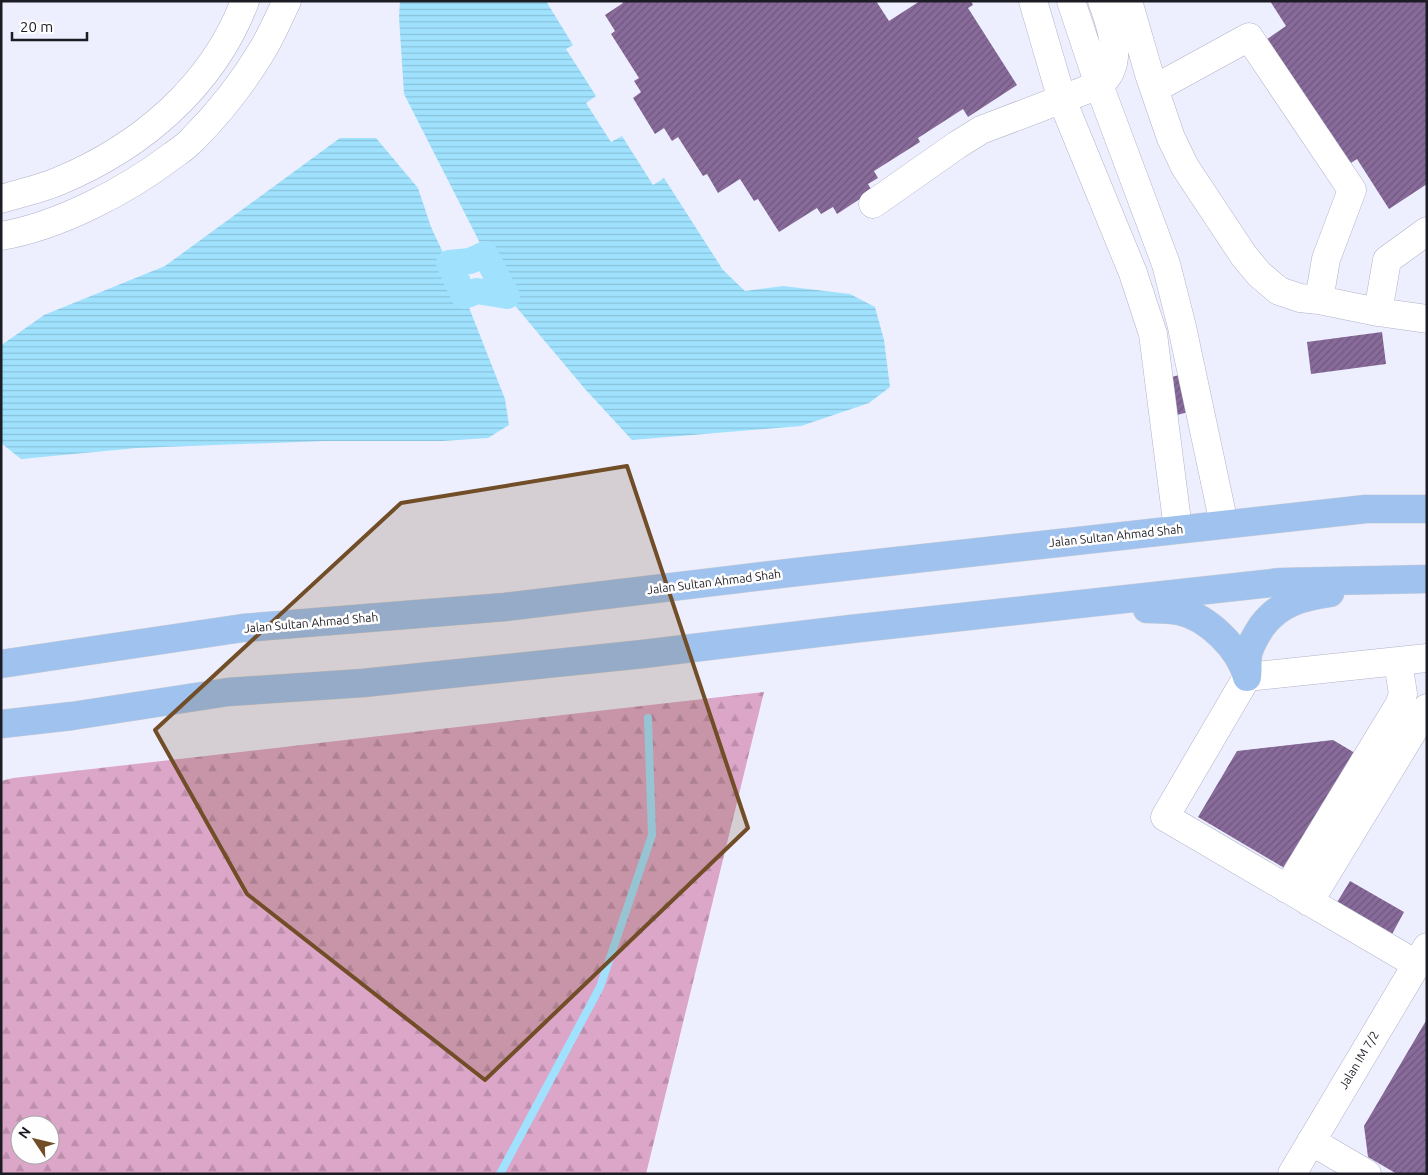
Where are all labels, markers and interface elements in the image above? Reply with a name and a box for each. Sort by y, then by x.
scale bar [12,10,88,42]
text: 20 m [20,18,53,35]
street label: Jalan Sultan Ahmad Shah [1048,522,1184,549]
street label: Jalan Sultan Ahmad Shah [646,567,782,596]
street label: Jalan Sultan Ahmad Shah [243,610,379,635]
street label: Jalan IM 7/2 [1336,1028,1381,1091]
north arrow [10,1115,60,1165]
text: N [15,1124,34,1141]

